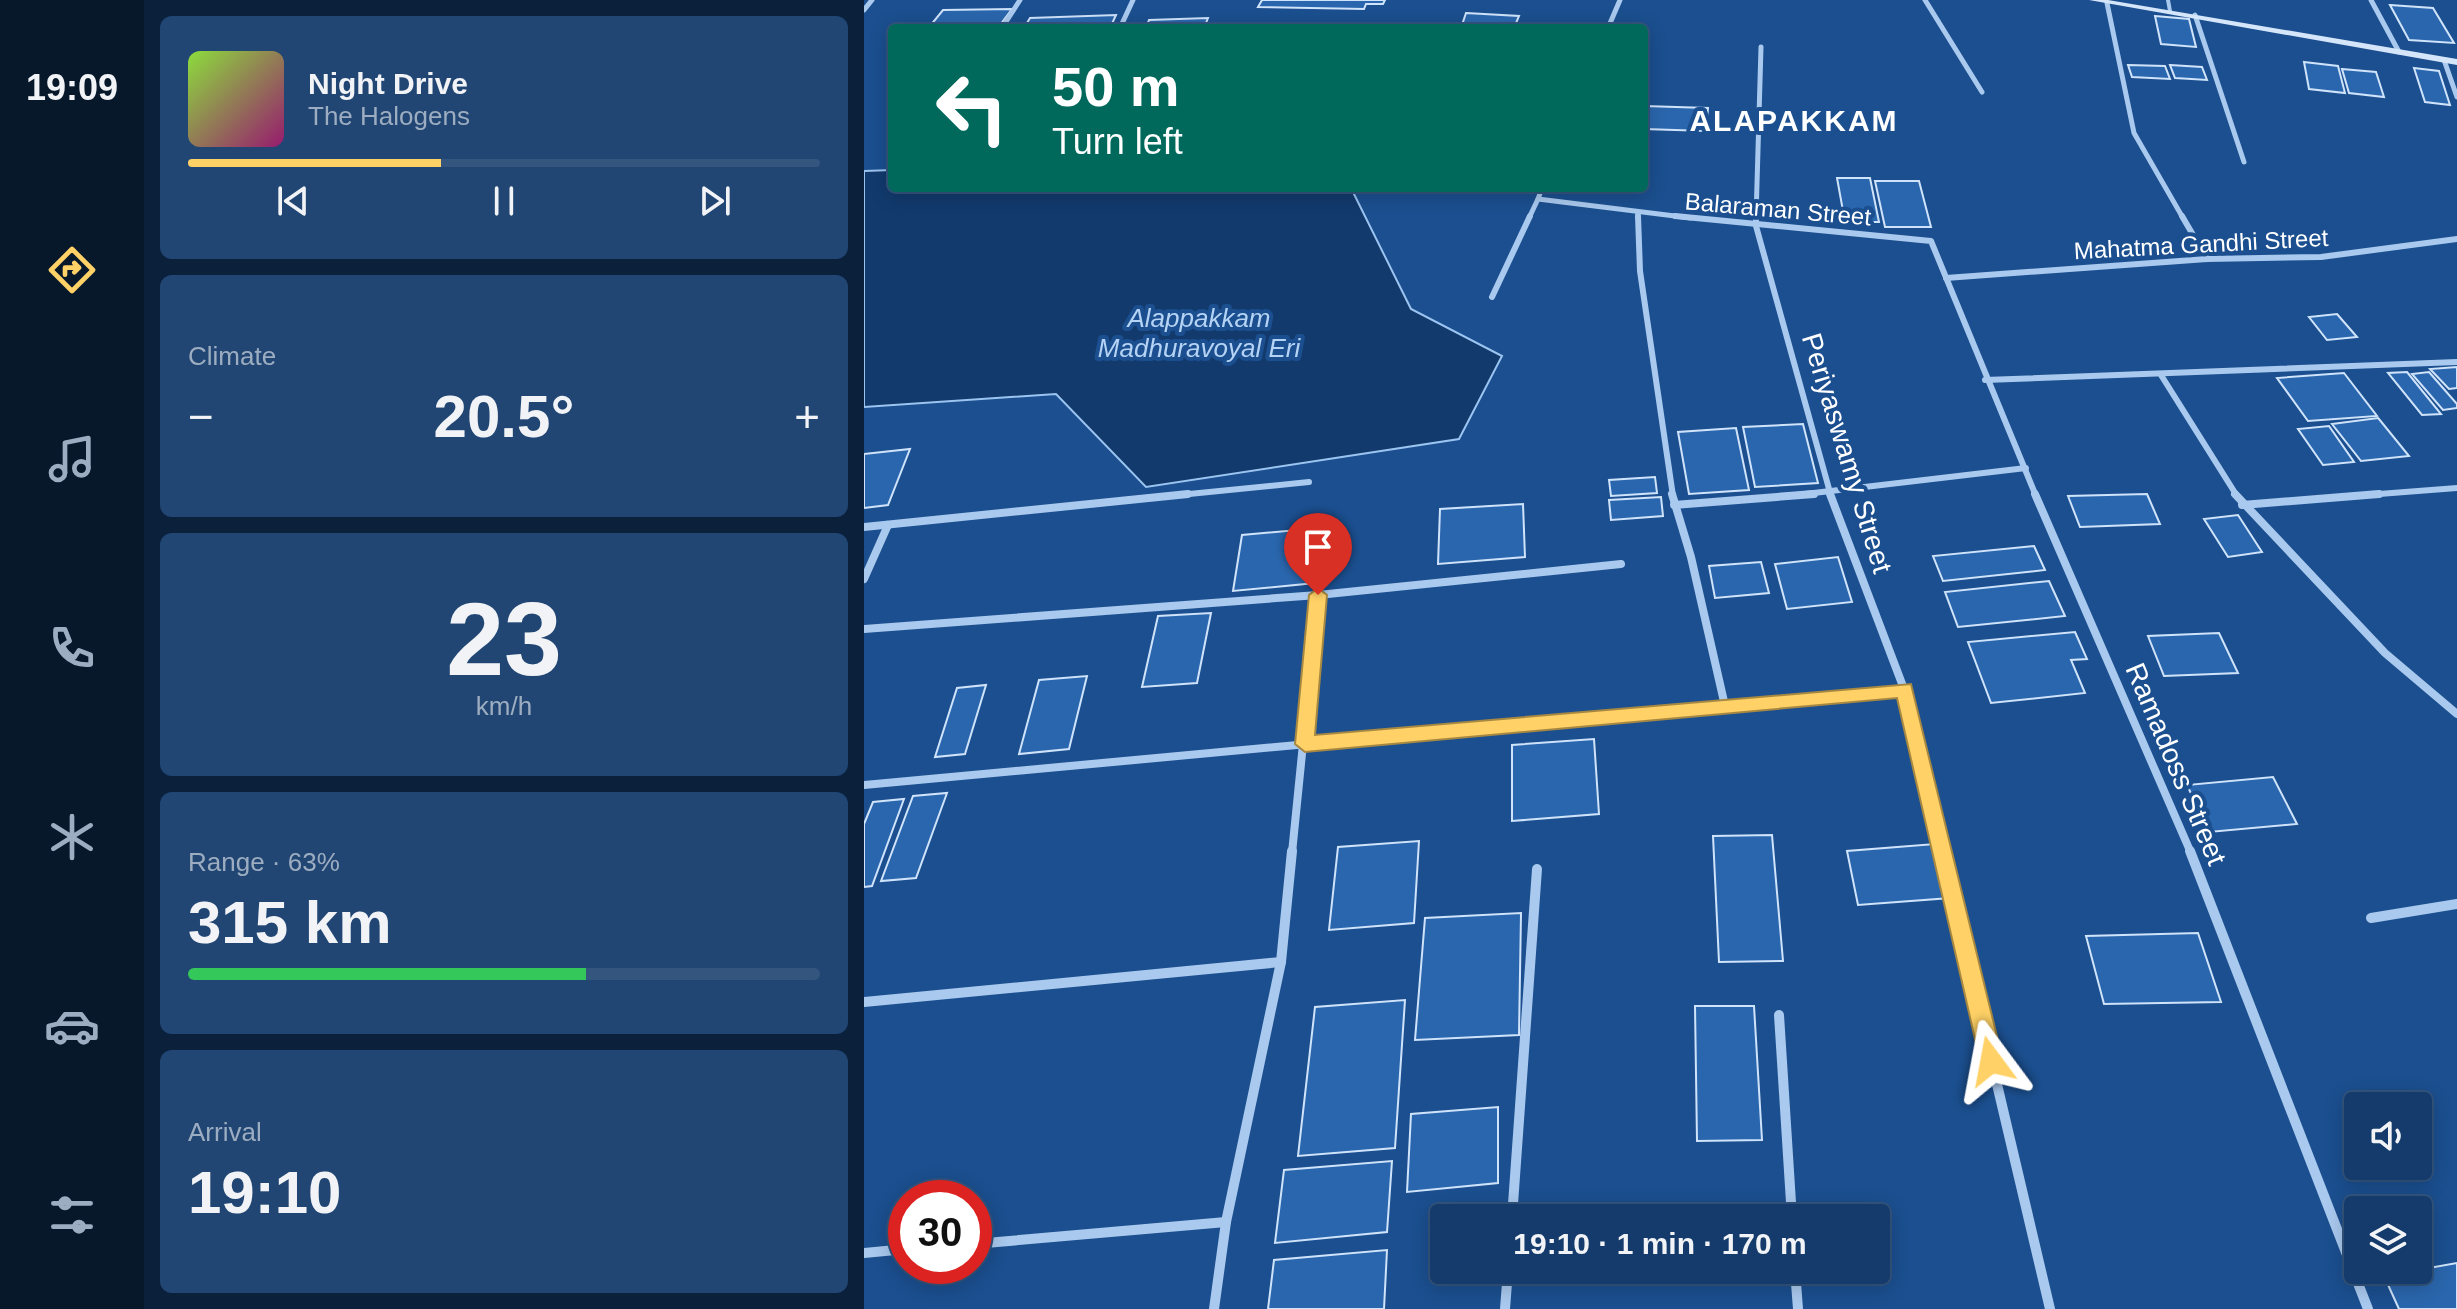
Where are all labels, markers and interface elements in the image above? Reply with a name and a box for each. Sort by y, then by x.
text: 50 m [1052,55,1180,118]
icon: left [920,56,1024,160]
text: 19:09 [26,67,118,108]
text: Night Drive [308,67,468,100]
text: The Halogens [308,101,470,131]
district label: ALAPAKKAM [1689,104,1899,137]
text: Turn left [1052,121,1183,162]
icon: previous [271,179,315,223]
icon: pause [482,179,526,223]
icon: next [693,179,737,223]
street label: Balaraman Street [1684,187,1873,231]
street label: Mahatma Gandhi Street [2073,224,2329,264]
icon: directions [44,242,100,298]
water label: Alappakkam Madhuravoyal Eri [1098,303,1301,363]
street label: Periyaswamy Street [1796,329,1898,577]
text: Climate [188,341,276,371]
text: 20.5° [434,383,574,450]
text: − [188,392,214,441]
text: + [794,392,820,441]
icon: music [44,431,100,487]
pin [1284,513,1352,595]
icon: arrive [1296,525,1340,569]
text: 23 [446,581,562,697]
icon: phone [44,620,100,676]
street label: Ramadoss Street [2119,658,2233,870]
text: km/h [476,691,532,721]
icon: climate [44,809,100,865]
text: Range · 63% [188,847,340,877]
text: 315 km [188,889,392,956]
icon: car [44,998,100,1054]
position arrow [1949,1019,2033,1103]
map controls [2344,1092,2432,1284]
button: sound [2344,1092,2432,1180]
text: Arrival [188,1117,262,1147]
text: 19:10 [188,1159,341,1226]
speed limit sign: 30 [888,1180,992,1284]
icon: filters [44,1187,100,1243]
button: layers [2344,1196,2432,1284]
text: 19:10 · 1 min · 170 m [1513,1227,1807,1260]

